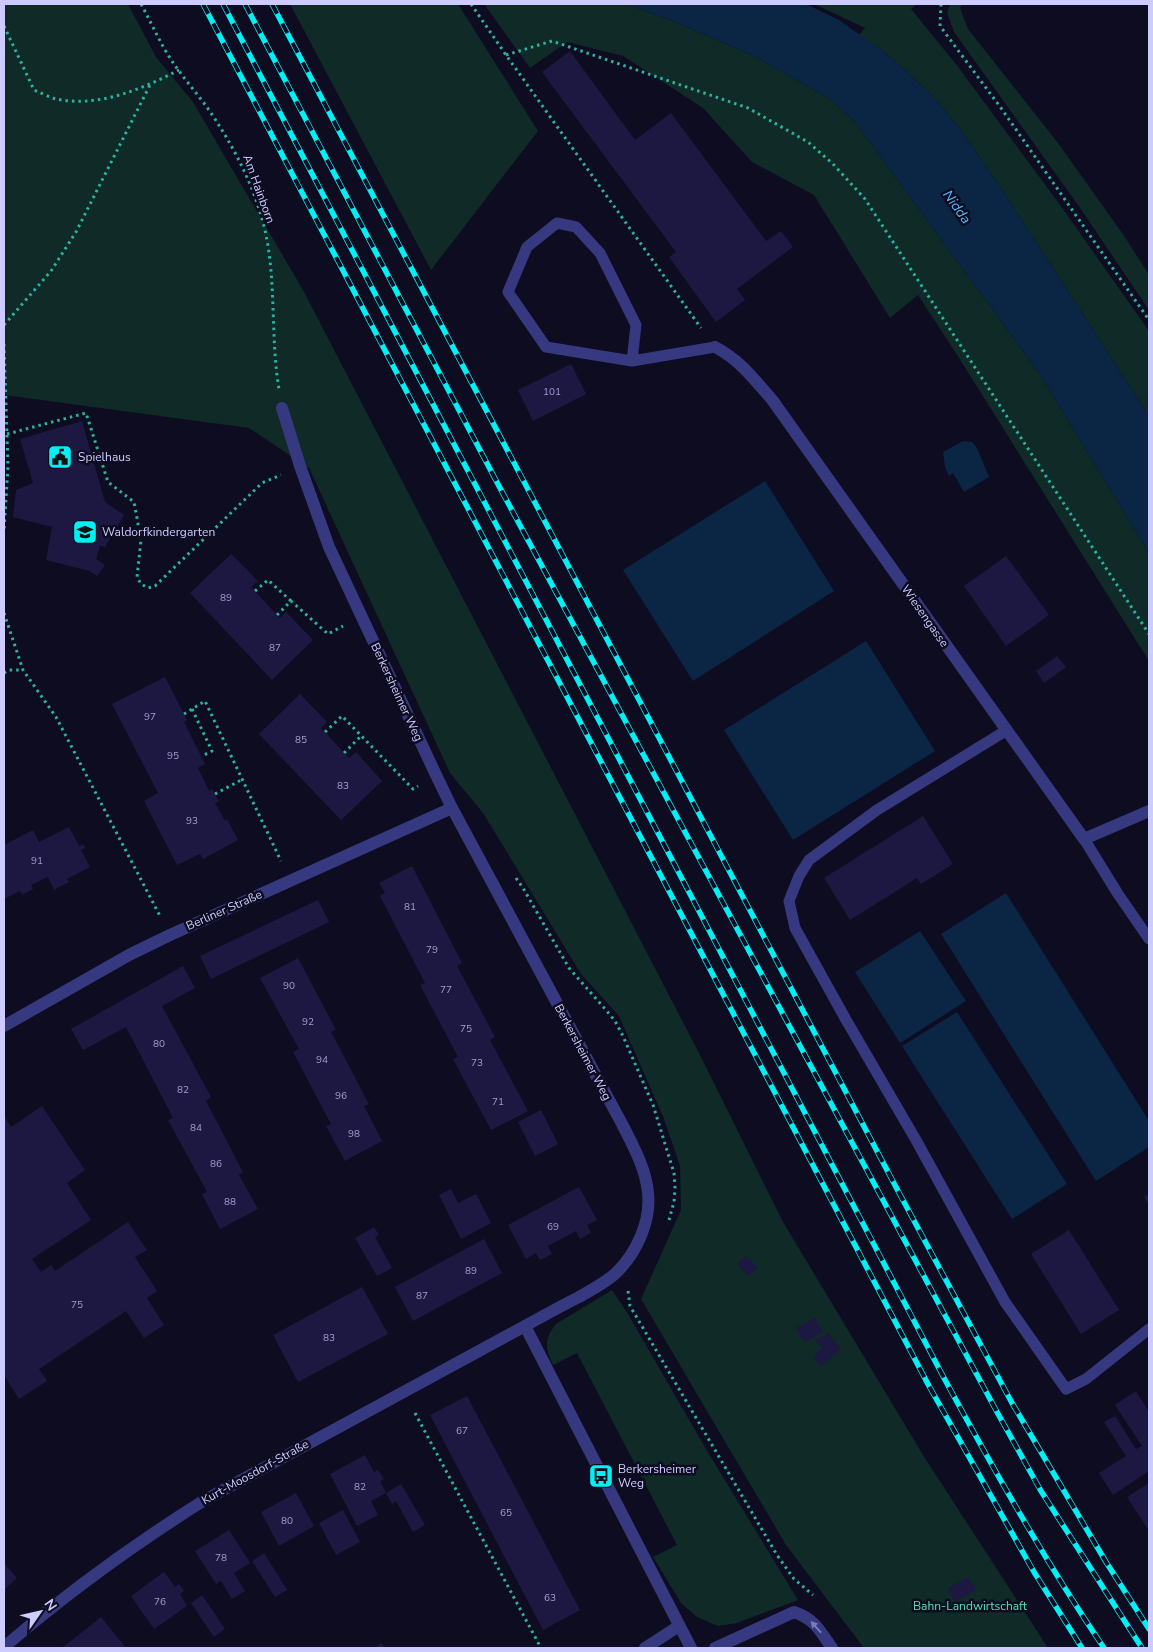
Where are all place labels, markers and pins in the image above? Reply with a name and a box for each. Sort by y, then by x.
public building icon: Spielhaus [47,444,73,470]
place label: Spielhaus [78,449,131,465]
school or university icon: Waldorfkindergarten [72,519,98,545]
place label: Waldorfkindergarten [102,524,215,540]
place label: Berkersheimer Weg [618,1461,697,1491]
bus stop icon: Berkersheimer Weg [588,1463,614,1489]

